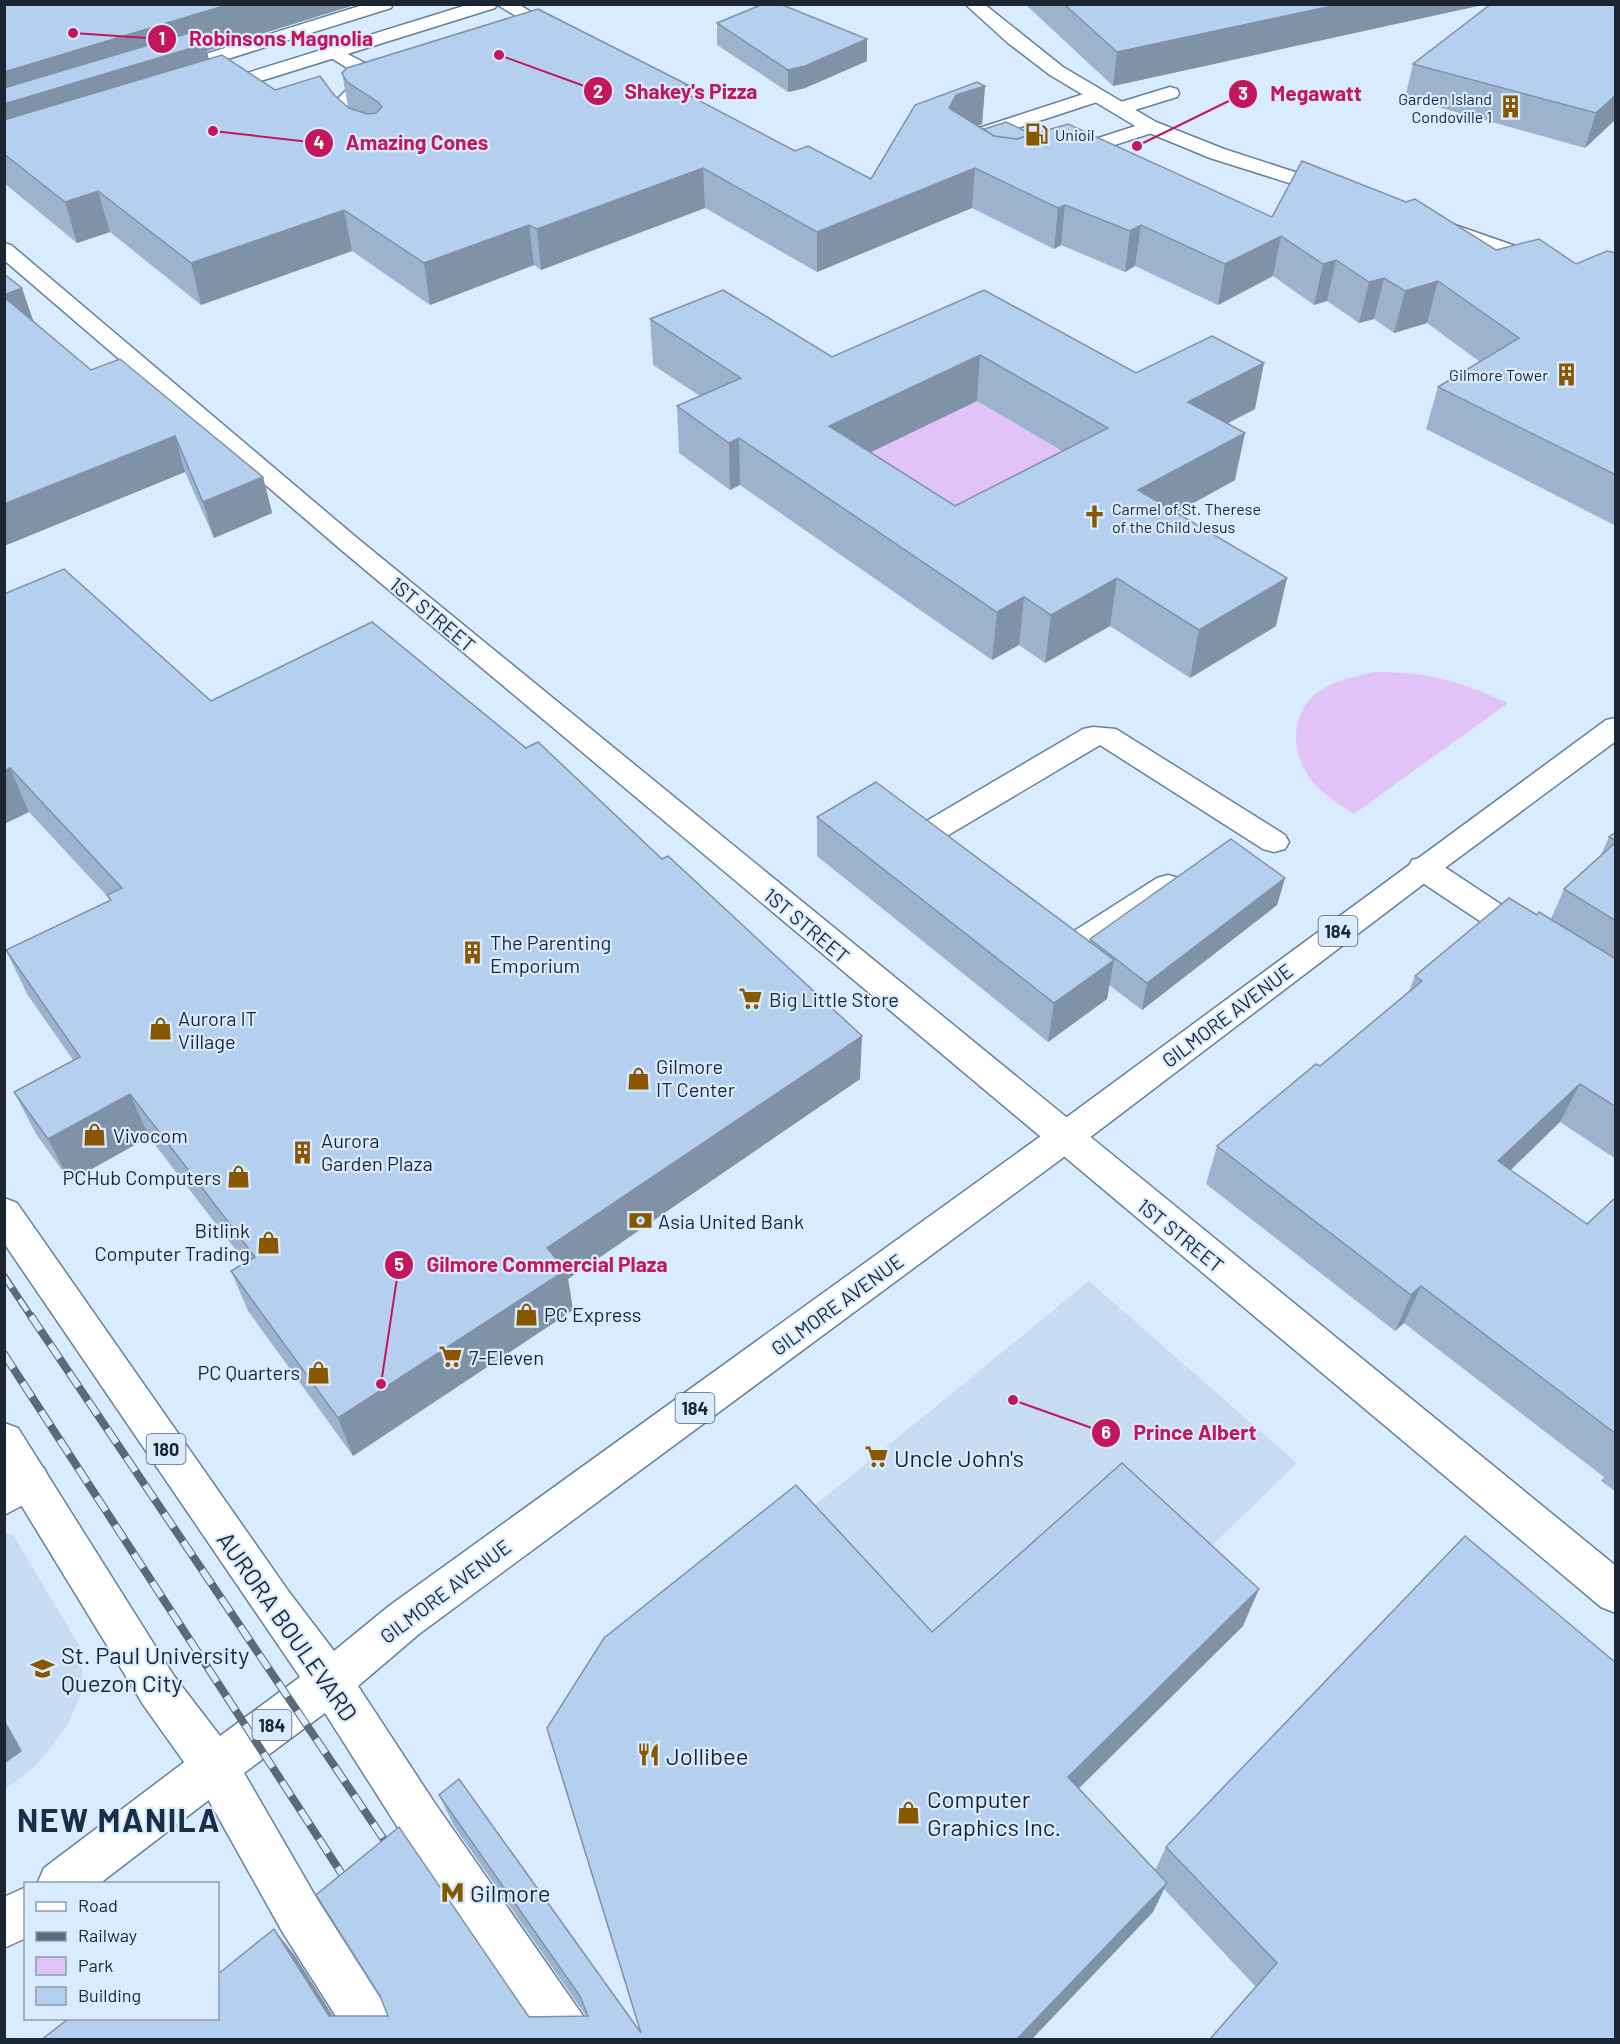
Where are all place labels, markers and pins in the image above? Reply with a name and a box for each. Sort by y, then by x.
callout: Robinsons Magnolia [147,20,385,59]
callout: Shakey's Pizza [583,72,770,111]
callout: Megawatt [1228,75,1374,114]
place label: Garden Island Condoville 1 [1398,89,1492,126]
building icon: Garden Island Condoville 1 [1497,94,1523,120]
fuel station icon: Unioil [1024,121,1050,147]
callout: Amazing Cones [304,123,501,162]
place label: Unioil [1055,125,1095,144]
building icon: Gilmore Tower [1553,361,1579,387]
place label: Gilmore Tower [1449,365,1548,384]
place label: Carmel of St. Therese of the Child Jesus [1112,499,1261,536]
church icon: Carmel of St. Therese of the Child Jesus [1081,504,1107,530]
place label: The Parenting Emporium [490,930,611,977]
building icon: The Parenting Emporium [459,940,485,966]
supermarket icon: Big Little Store [738,986,764,1012]
place label: Big Little Store [769,987,899,1011]
place label: Aurora IT Village [178,1006,257,1053]
shop icon: Aurora IT Village [147,1016,173,1042]
place label: Gilmore IT Center [656,1054,735,1101]
shop icon: Gilmore IT Center [625,1065,651,1091]
shop icon: Vivocom [82,1122,108,1148]
place label: Vivocom [113,1123,188,1147]
place label: Aurora Garden Plaza [321,1128,433,1175]
building icon: Aurora Garden Plaza [290,1139,316,1165]
shop icon: PCHub Computers [226,1164,252,1190]
place label: PCHub Computers [63,1165,221,1189]
bank icon: Asia United Bank [627,1208,653,1234]
place label: Asia United Bank [658,1209,804,1233]
place label: Bitlink Computer Trading [94,1218,250,1265]
shop icon: Bitlink Computer Trading [255,1229,281,1255]
callout: Gilmore Commercial Plaza [384,1246,679,1285]
shop icon: PC Express [513,1301,539,1327]
place label: PC Express [544,1302,641,1326]
supermarket icon: 7-Eleven [438,1344,464,1370]
place label: 7-Eleven [469,1345,544,1369]
shop icon: PC Quarters [305,1359,331,1385]
place label: PC Quarters [198,1360,300,1384]
callout: Prince Albert [1091,1413,1268,1452]
place label: Uncle John's [894,1443,1024,1472]
supermarket icon: Uncle John's [863,1444,889,1470]
place label: St. Paul University Quezon City [61,1640,249,1697]
school or university icon: St. Paul University Quezon City [30,1655,56,1681]
place label: Jollibee [666,1741,749,1770]
restaurant icon: Jollibee [635,1742,661,1768]
place label: Computer Graphics Inc. [927,1784,1061,1841]
shop icon: Computer Graphics Inc. [896,1799,922,1825]
place label: Gilmore [470,1878,551,1907]
metro station icon: Gilmore [439,1879,465,1905]

